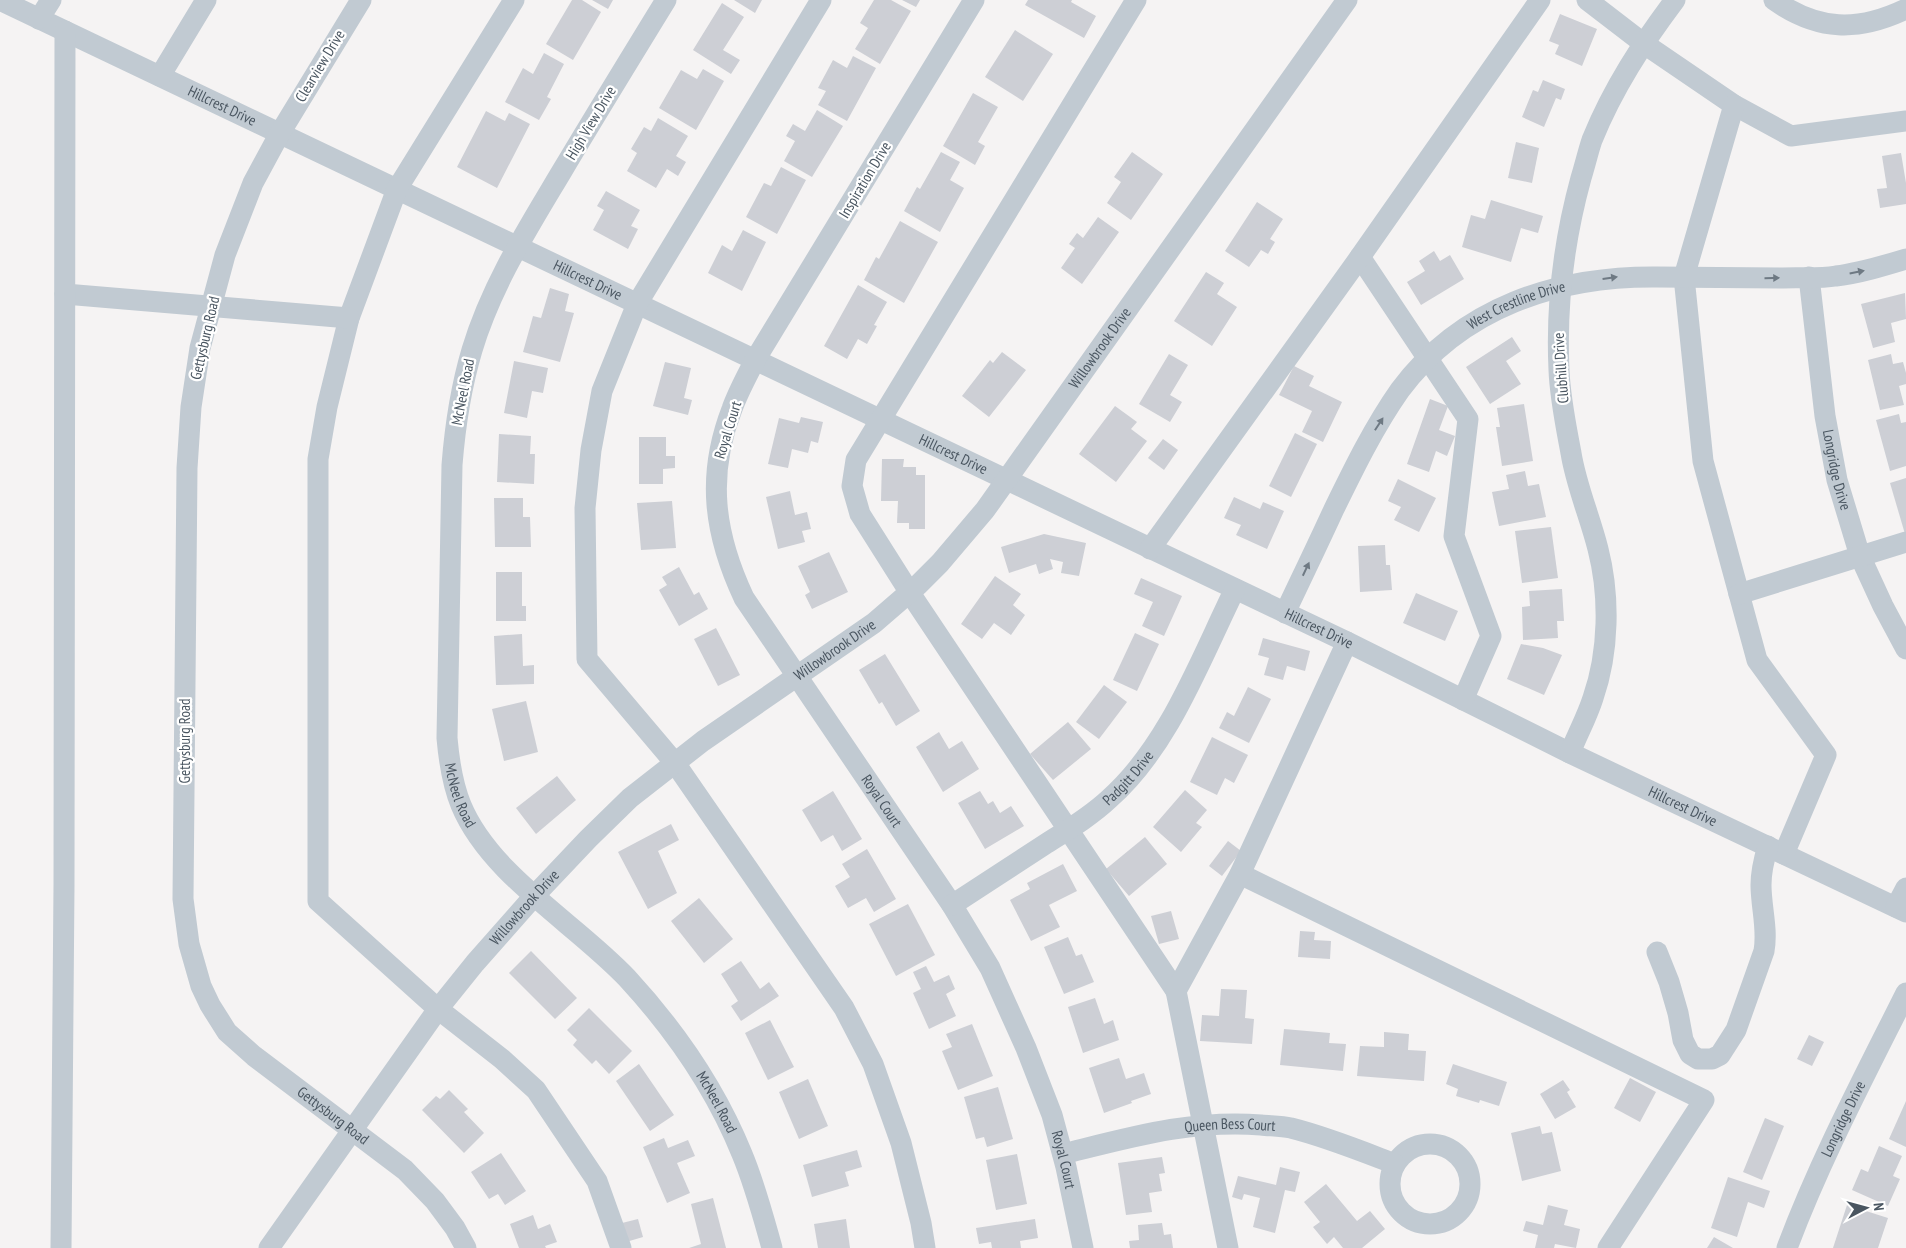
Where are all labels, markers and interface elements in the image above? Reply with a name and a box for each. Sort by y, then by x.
street label: Clearview Drive [291,26,349,105]
street label: Hillcrest Drive [185,81,260,130]
street label: High View Drive [561,82,620,163]
street label: Inspiration Drive [834,138,895,221]
street label: Hillcrest Drive [551,255,625,304]
one-way arrow [1850,268,1865,276]
one-way arrow [1602,274,1618,282]
one-way arrow [1764,274,1780,282]
street label: West Crestline Drive [1463,276,1567,333]
street label: Gettysburg Road [186,294,223,381]
street label: Willowbrook Drive [1064,303,1135,392]
street label: Clubhill Drive [1549,332,1572,404]
street label: McNeel Road [447,357,478,427]
street label: Royal Court [710,399,745,461]
one-way arrow [1374,418,1383,431]
street label: Longridge Drive [1819,428,1856,512]
street label: Hillcrest Drive [916,429,991,478]
one-way arrow [1301,562,1310,577]
street label: Hillcrest Drive [1282,604,1357,653]
street label: Willowbrook Drive [790,615,879,684]
street label: Gettysburg Road [175,699,194,783]
street label: Padgitt Drive [1098,747,1157,809]
street label: McNeel Road [441,761,481,831]
street label: Royal Court [857,771,906,831]
street label: Hillcrest Drive [1646,782,1720,830]
street label: Willowbrook Drive [485,866,563,949]
street label: McNeel Road [692,1068,741,1136]
street label: Longridge Drive [1817,1077,1869,1160]
street label: Gettysburg Road [294,1082,373,1148]
street label: Queen Bess Court [1183,1114,1276,1136]
street label: Royal Court [1048,1128,1080,1190]
north arrow [1841,1183,1891,1233]
text: N [1870,1202,1888,1211]

